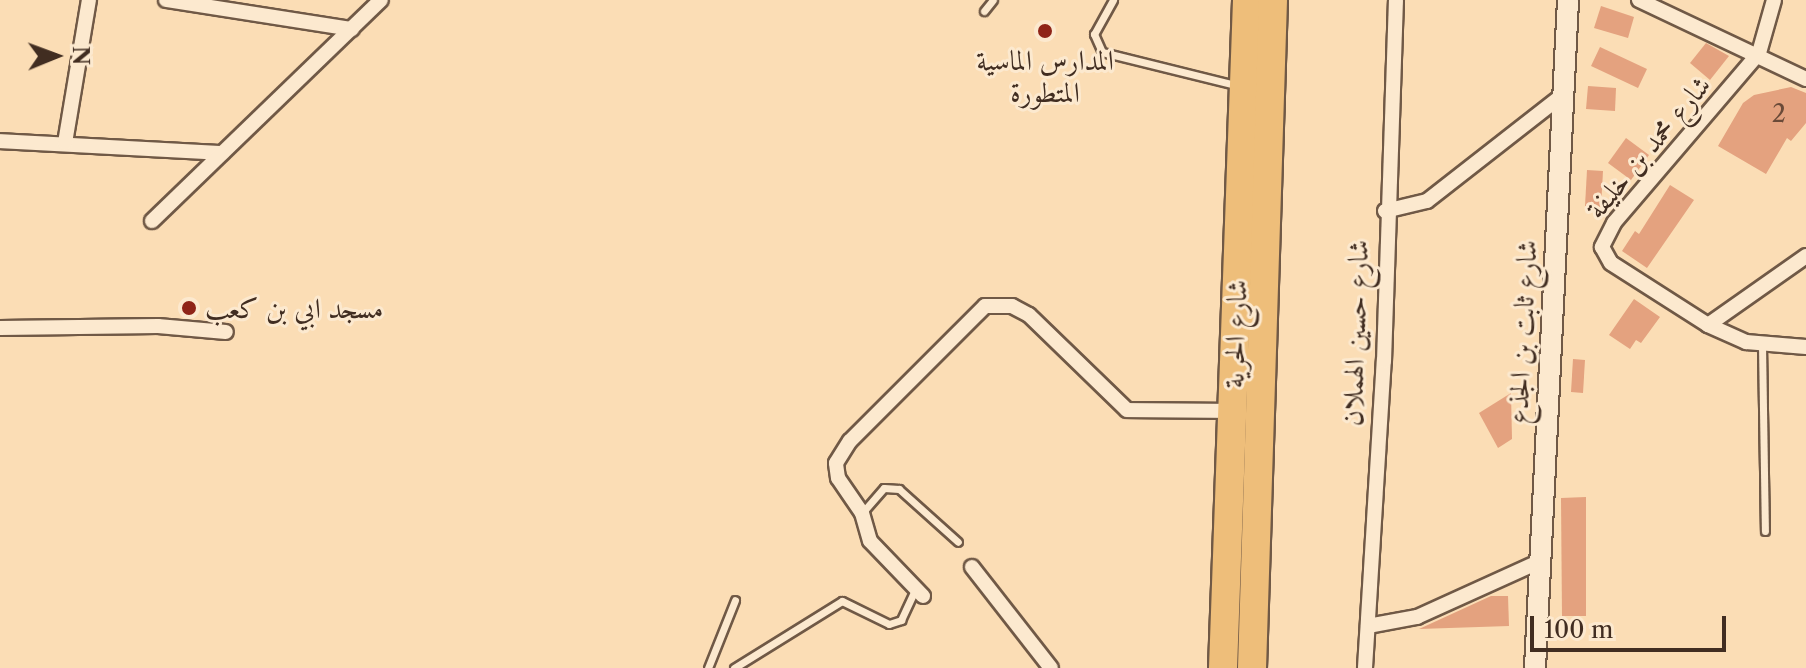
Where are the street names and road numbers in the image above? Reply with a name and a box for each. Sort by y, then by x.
street label: شارع محمد بن خليفة [1579,69,1717,225]
street label: شارع حسين الهملان [1335,239,1375,427]
street label: شارع ثابت بن الجذع [1500,239,1544,425]
street label: شارع الحرية [1216,279,1254,389]

